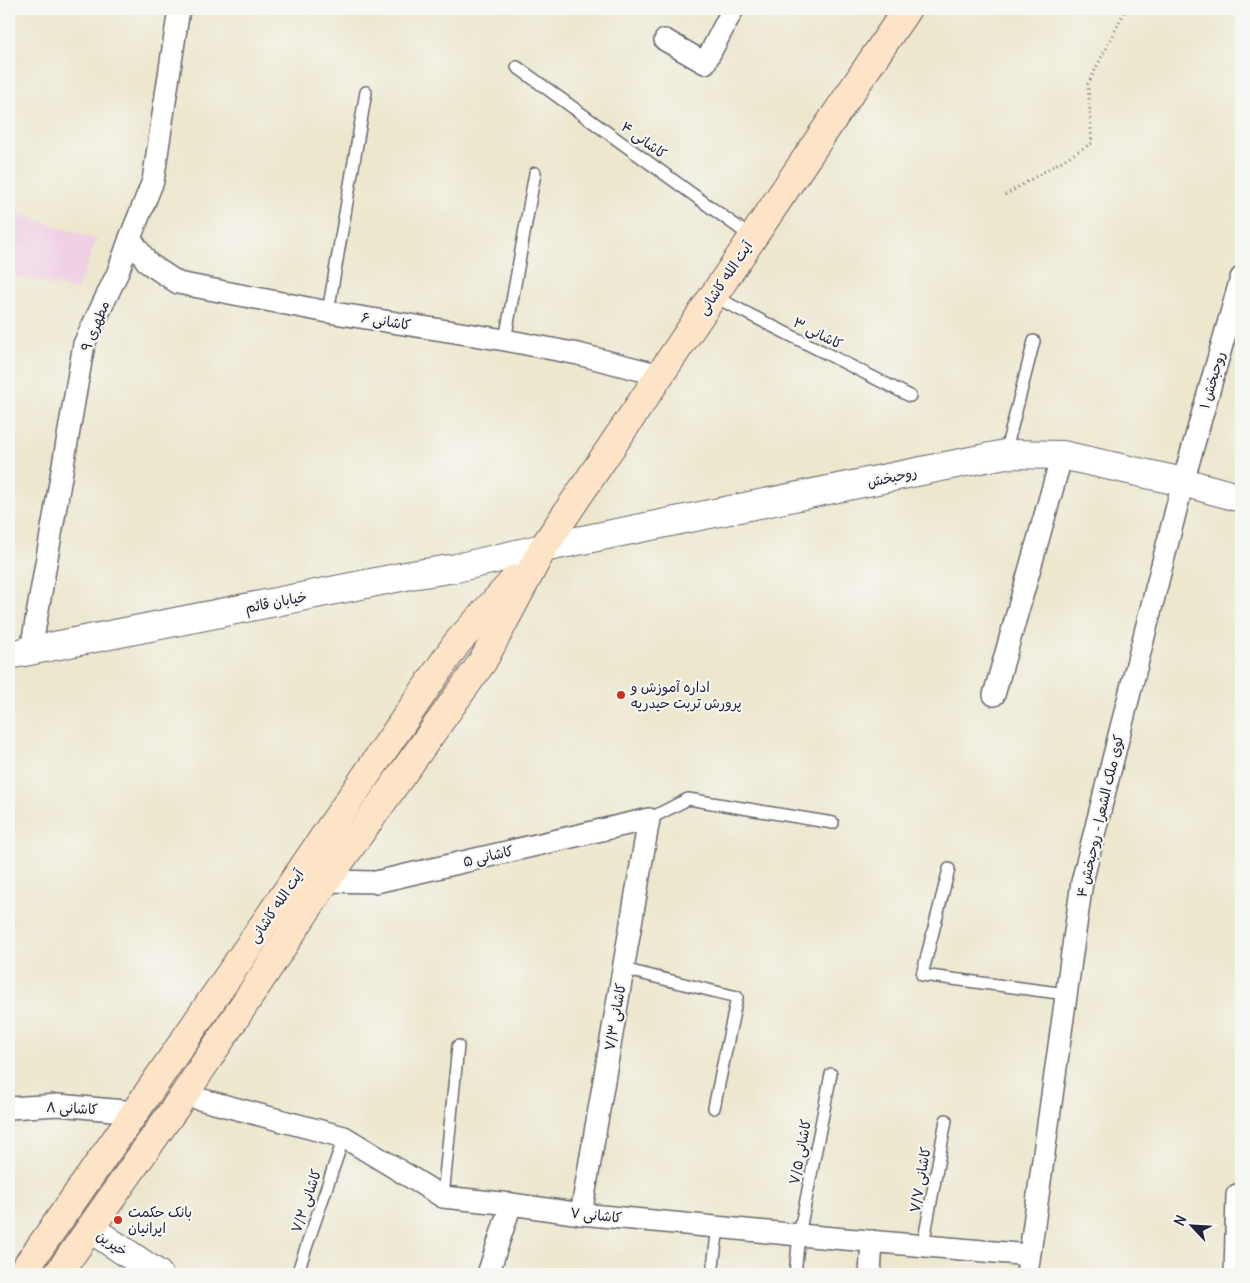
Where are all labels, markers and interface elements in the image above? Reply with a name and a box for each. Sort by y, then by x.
street label: کاشانی ۴ [618,117,670,163]
street label: آیت الله کاشانی [694,237,757,318]
street label: مطهری ۹ [77,298,113,354]
street label: کاشانی ۶ [360,308,412,334]
street label: کاشانی ۳ [790,313,846,353]
street label: روحبخش ۱ [1195,349,1229,411]
street label: روحبخش [865,463,919,491]
street label: خیابان قائم [244,587,309,619]
place label: اداره آموزش و پرورش تربت حیدریه [630,678,742,713]
marker: اداره آموزش و پرورش تربت حیدریه [615,689,627,701]
street label: کوی ملک الشعرا - روحبخش ۴ [1072,733,1128,899]
street label: کاشانی ۵ [461,841,515,871]
street label: آیت الله کاشانی [245,865,308,946]
street label: کاشانی ۷/۳ [600,982,630,1052]
street label: کاشانی ۸ [46,1098,98,1118]
street label: کاشانی ۷/۵ [785,1118,815,1186]
street label: کاشانی ۷/۷ [905,1146,935,1214]
street label: کاشانی ۷/۲ [287,1167,325,1235]
north arrow [1168,1200,1218,1250]
place label: بانک حکمت ایرانیان [128,1203,192,1237]
street label: کاشانی ۷ [569,1203,623,1227]
text: N [1170,1212,1190,1229]
marker: بانک حکمت ایرانیان [112,1214,124,1226]
street label: خیرین [93,1226,131,1260]

